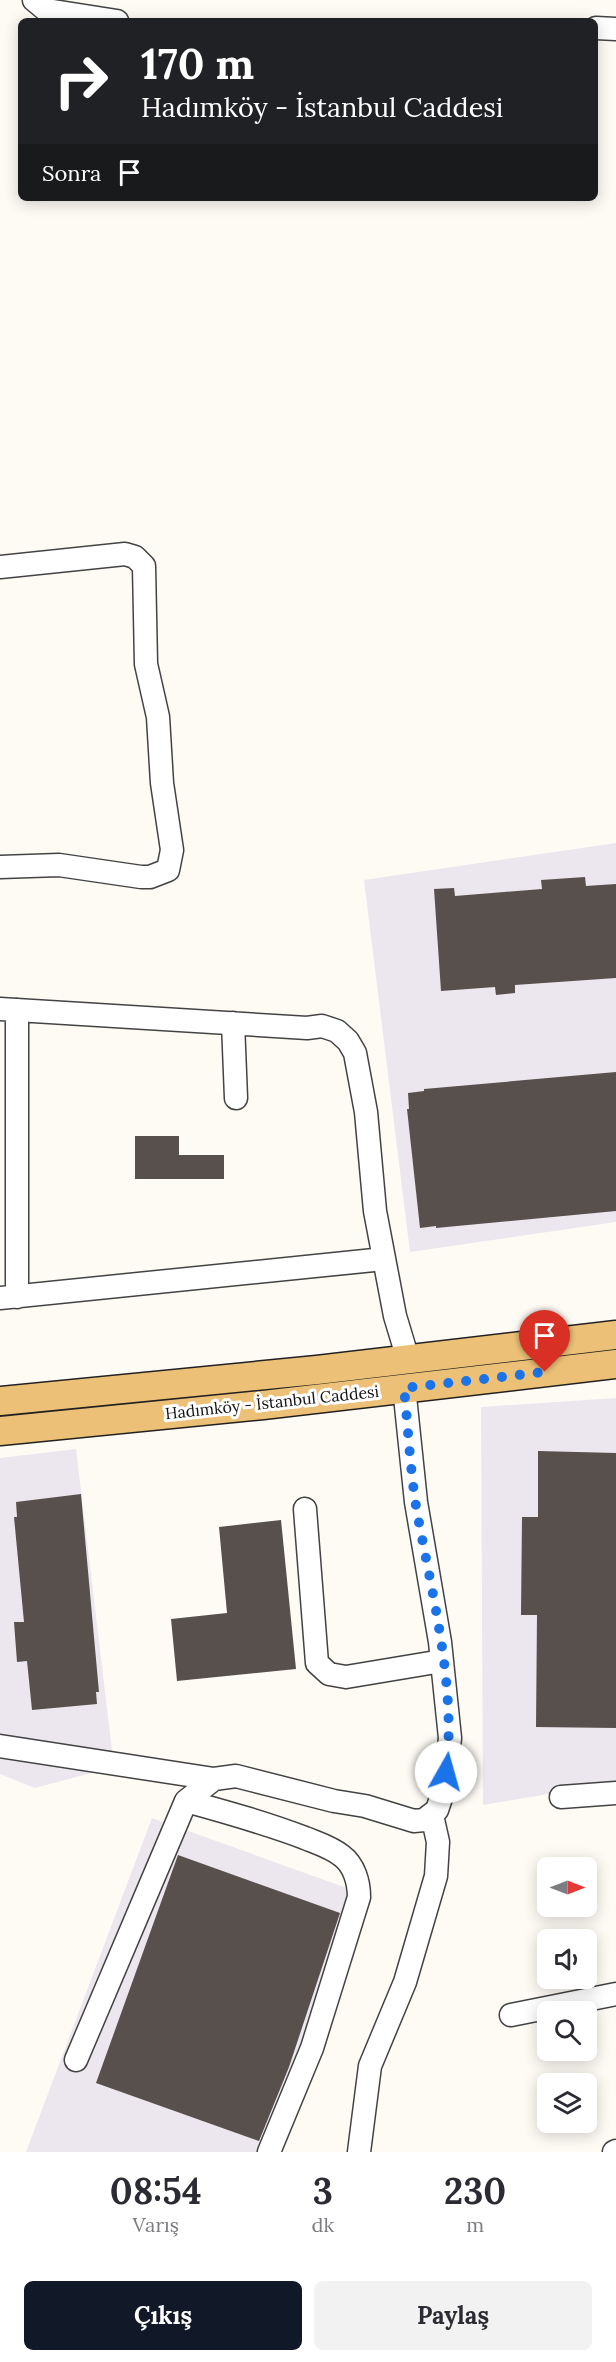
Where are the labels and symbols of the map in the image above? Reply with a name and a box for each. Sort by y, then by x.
pin [519,1310,570,1372]
street label: Hadımköy - İstanbul Caddesi [164,1381,380,1423]
position arrow [414,1740,478,1804]
north arrow [537,1857,597,1917]

